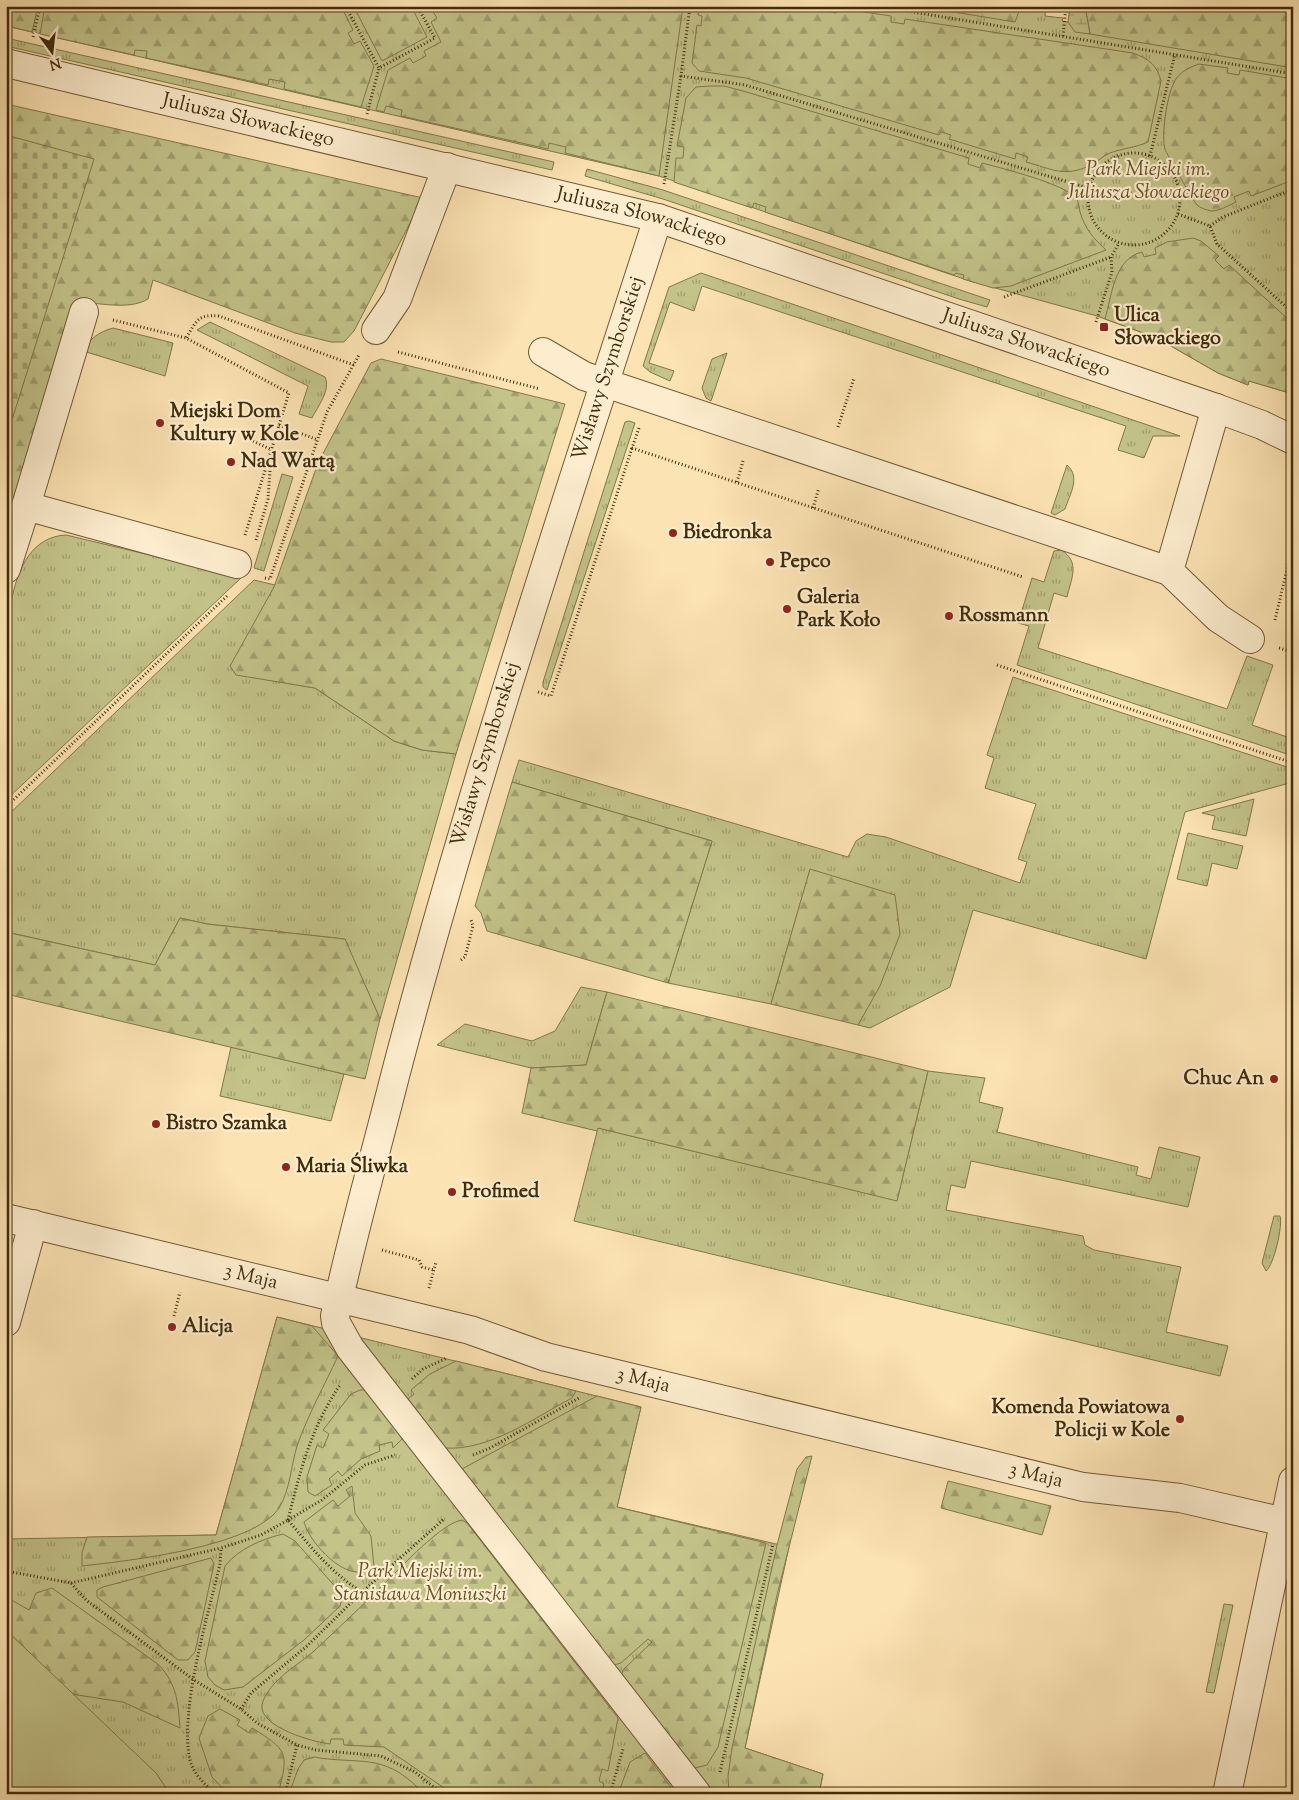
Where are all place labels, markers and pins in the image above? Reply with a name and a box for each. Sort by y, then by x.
place label: Ulica Słowackiego [1114,302,1221,354]
marker: Ulica Słowackiego [1098,321,1110,333]
place label: Miejski Dom Kultury w Kole [170,398,299,450]
marker: Miejski Dom Kultury w Kole [154,417,166,429]
place label: Nad Wartą [241,448,336,477]
marker: Nad Wartą [225,456,237,468]
place label: Biedronka [683,519,773,548]
marker: Biedronka [667,527,679,539]
place label: Pepco [780,548,831,577]
marker: Pepco [764,556,776,568]
place label: Galeria Park Koło [797,584,880,636]
place label: Rossmann [959,602,1049,631]
marker: Galeria Park Koło [781,603,793,615]
marker: Rossmann [943,610,955,622]
place label: Chuc An [1183,1065,1264,1094]
marker: Chuc An [1268,1073,1280,1085]
place label: Bistro Szamka [166,1110,288,1139]
marker: Bistro Szamka [150,1118,162,1130]
place label: Maria Śliwka [296,1152,409,1182]
marker: Maria Śliwka [280,1161,292,1173]
place label: Profimed [462,1178,540,1207]
marker: Profimed [446,1186,458,1198]
place label: Alicja [182,1313,234,1342]
marker: Alicja [166,1321,178,1333]
place label: Komenda Powiatowa Policji w Kole [992,1394,1171,1446]
marker: Komenda Powiatowa Policji w Kole [1174,1413,1186,1425]

